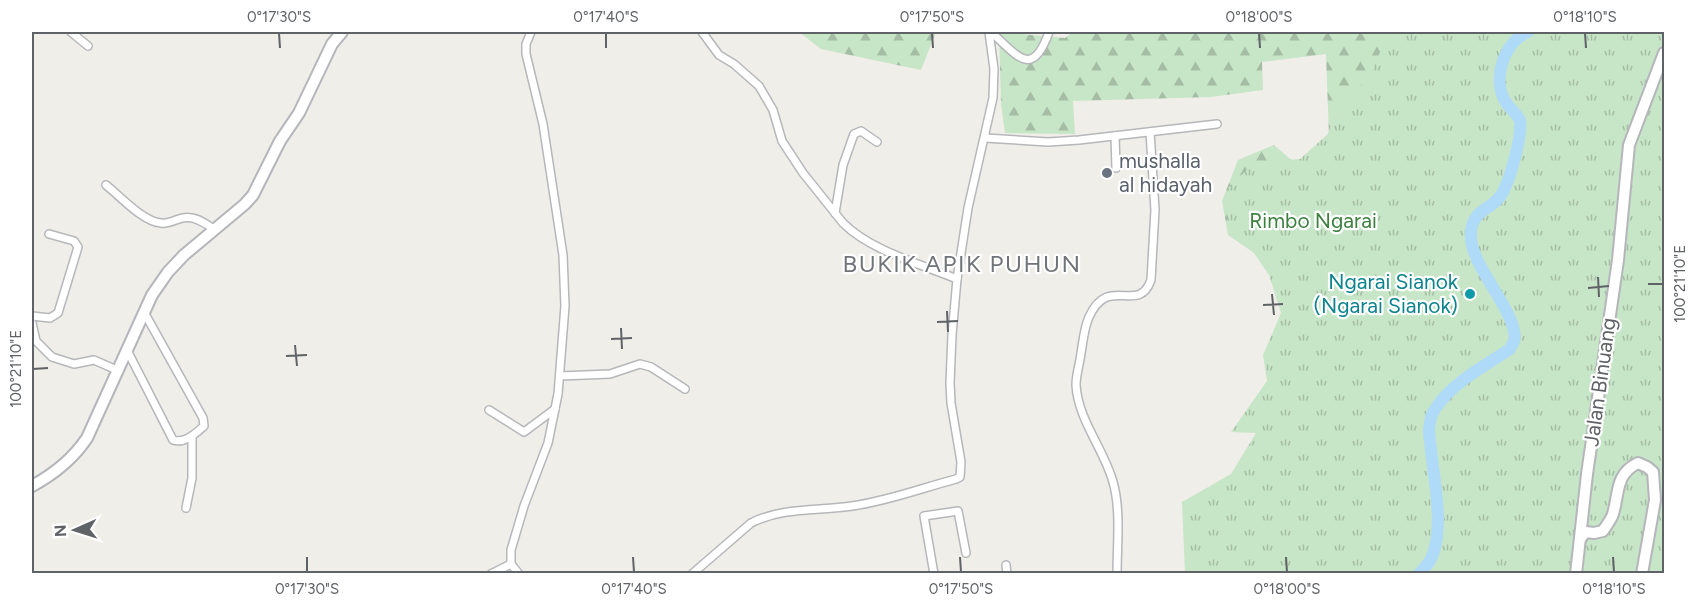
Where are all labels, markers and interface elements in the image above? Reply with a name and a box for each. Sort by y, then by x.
text: 0°17'30"S [247,8,311,26]
text: 0°17'40"S [573,8,639,26]
text: 0°17'50"S [900,8,964,26]
text: 0°18'00"S [1226,8,1292,26]
text: 0°18'10"S [1553,8,1617,26]
place label: mushalla al hidayah [1119,148,1212,197]
marker: mushalla al hidayah [1100,166,1114,180]
park label: Rimbo Ngarai [1249,208,1377,233]
text: 100°21'10"E [1671,245,1689,323]
district label: BUKIK APIK PUHUN [843,249,1082,278]
place label: Ngarai Sianok (Ngarai Sianok) [1314,269,1459,318]
marker: Ngarai Sianok (Ngarai Sianok) [1463,287,1477,301]
street label: Jalan Binuang [1578,316,1621,448]
text: 100°21'10"E [7,330,25,408]
north arrow [45,500,105,560]
text: N [51,524,70,537]
text: 0°17'30"S [275,580,339,598]
text: 0°17'40"S [601,580,667,598]
text: 0°17'50"S [929,580,993,598]
text: 0°18'00"S [1254,580,1320,598]
text: 0°18'10"S [1582,580,1646,598]

